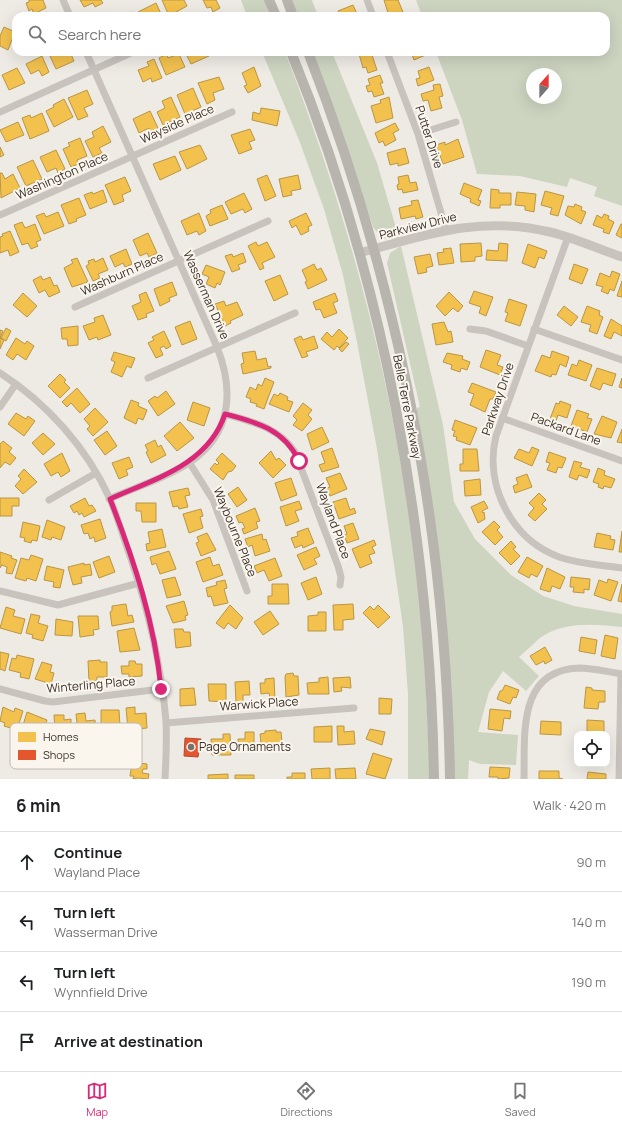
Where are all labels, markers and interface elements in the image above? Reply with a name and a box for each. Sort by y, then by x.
search box [12,12,610,56]
icon: search [26,23,48,45]
text: Search here [58,24,141,45]
north arrow [526,68,562,104]
street label: Wayside Place [137,100,216,147]
street label: Putter Drive [411,103,448,170]
street label: Washington Place [13,148,111,203]
street label: Parkview Drive [377,208,458,243]
street label: Washburn Place [78,248,166,299]
street label: Wasserman Drive [179,248,234,342]
street label: Belle Terre Parkway [389,353,426,461]
street label: Parkway Drive [477,360,518,437]
street label: Packard Lane [529,408,604,449]
route start [290,452,308,470]
street label: Wayland Place [312,481,355,561]
street label: Waybourne Place [210,484,261,579]
street label: Winterling Place [46,672,136,697]
route end [152,680,170,698]
street label: Warwick Place [219,692,299,715]
legend [10,723,142,769]
text: Homes [43,729,79,744]
map controls [574,731,610,767]
button: locate [574,731,610,767]
place label: Page Ornaments [199,738,291,755]
marker: Page Ornaments [186,742,196,752]
text: Shops [43,747,75,762]
text: 6 min [16,794,61,817]
text: Walk · 420 m [533,796,606,814]
text: Continue [54,842,122,863]
icon: ahead [16,851,38,873]
text: 90 m [576,853,606,871]
text: Wayland Place [54,863,140,881]
text: Turn left [54,902,116,923]
icon: left [16,911,38,933]
text: 140 m [572,913,606,931]
text: Wasserman Drive [54,923,158,941]
text: Turn left [54,962,116,983]
icon: left [16,971,38,993]
text: 190 m [571,973,606,991]
text: Wynnfield Drive [54,983,148,1001]
icon: arrive [16,1031,38,1053]
text: Arrive at destination [54,1031,203,1052]
tab: Map [86,1080,108,1119]
tab: Directions [280,1080,333,1119]
tab: Saved [505,1080,536,1119]

